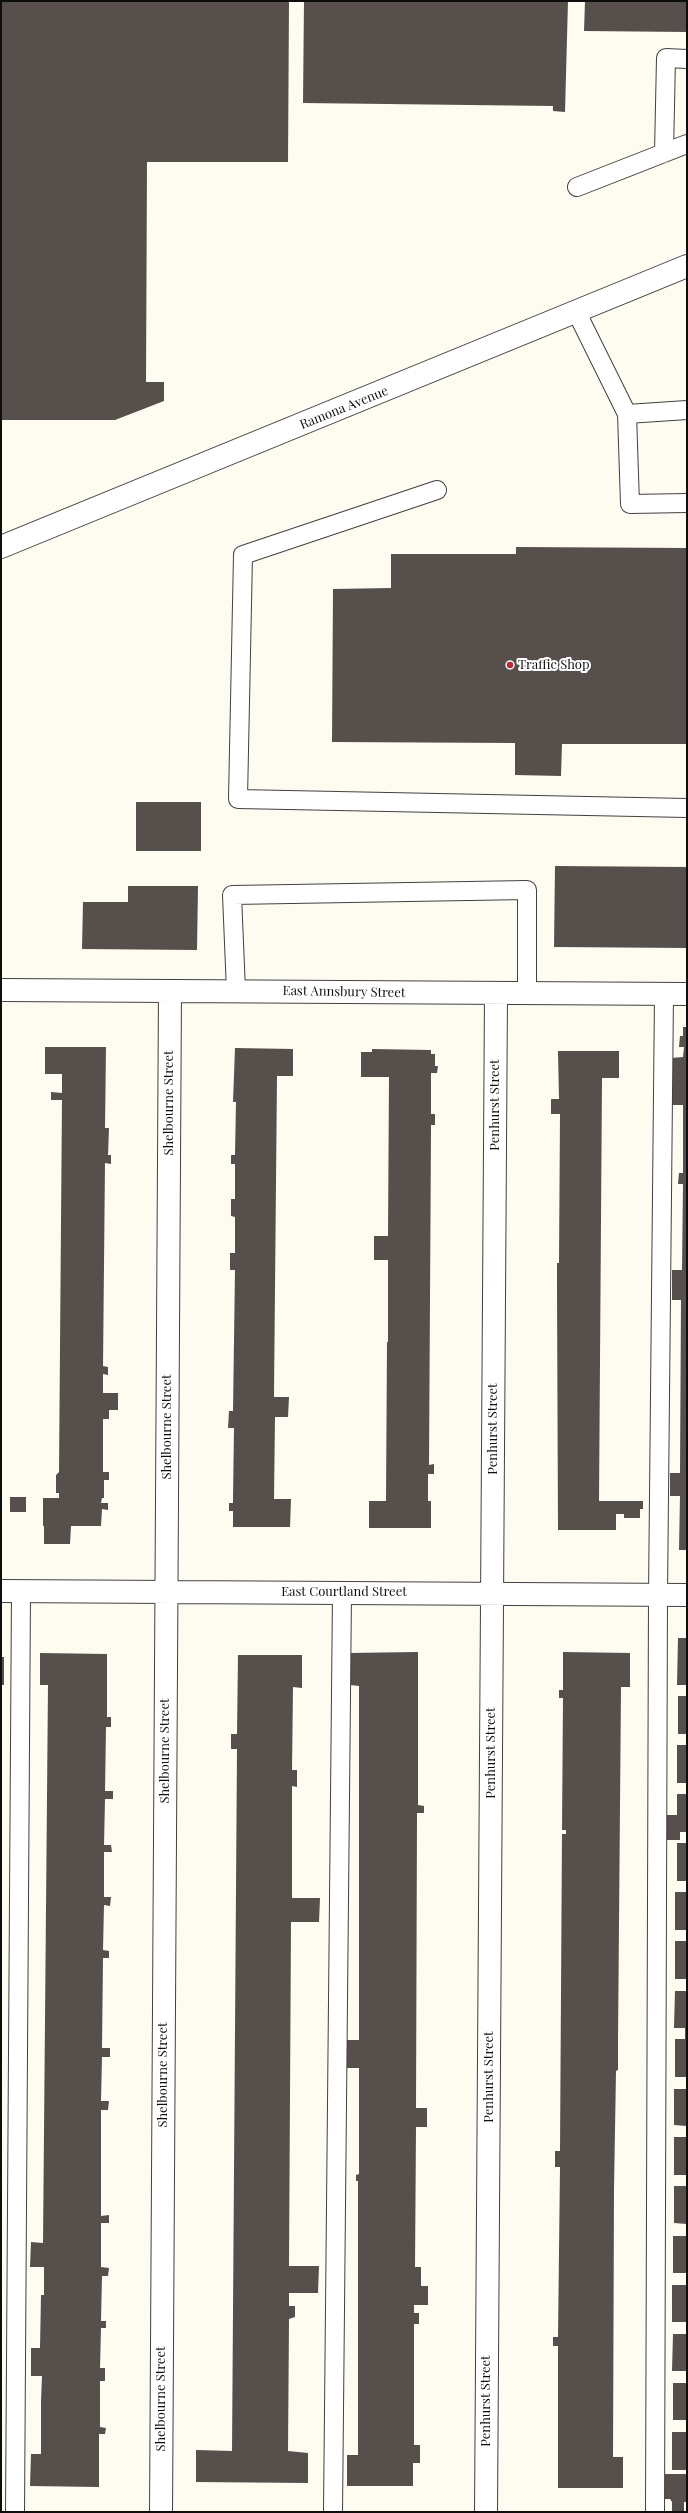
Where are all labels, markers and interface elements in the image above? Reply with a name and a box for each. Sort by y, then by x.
street label: Ramona Avenue [298,383,390,433]
place label: Traffic Shop [518,657,589,673]
marker: Traffic Shop [505,660,515,670]
street label: East Annsbury Street [282,983,406,1001]
street label: Shelbourne Street [161,1050,177,1156]
street label: Penhurst Street [487,1059,503,1151]
street label: Shelbourne Street [159,1374,175,1480]
street label: Penhurst Street [485,1383,501,1475]
street label: East Courtland Street [281,1584,407,1600]
street label: Shelbourne Street [157,1698,173,1804]
street label: Penhurst Street [483,1707,499,1799]
street label: Shelbourne Street [155,2022,171,2128]
street label: Penhurst Street [481,2031,497,2123]
street label: Shelbourne Street [153,2346,169,2452]
street label: Penhurst Street [478,2355,494,2447]

